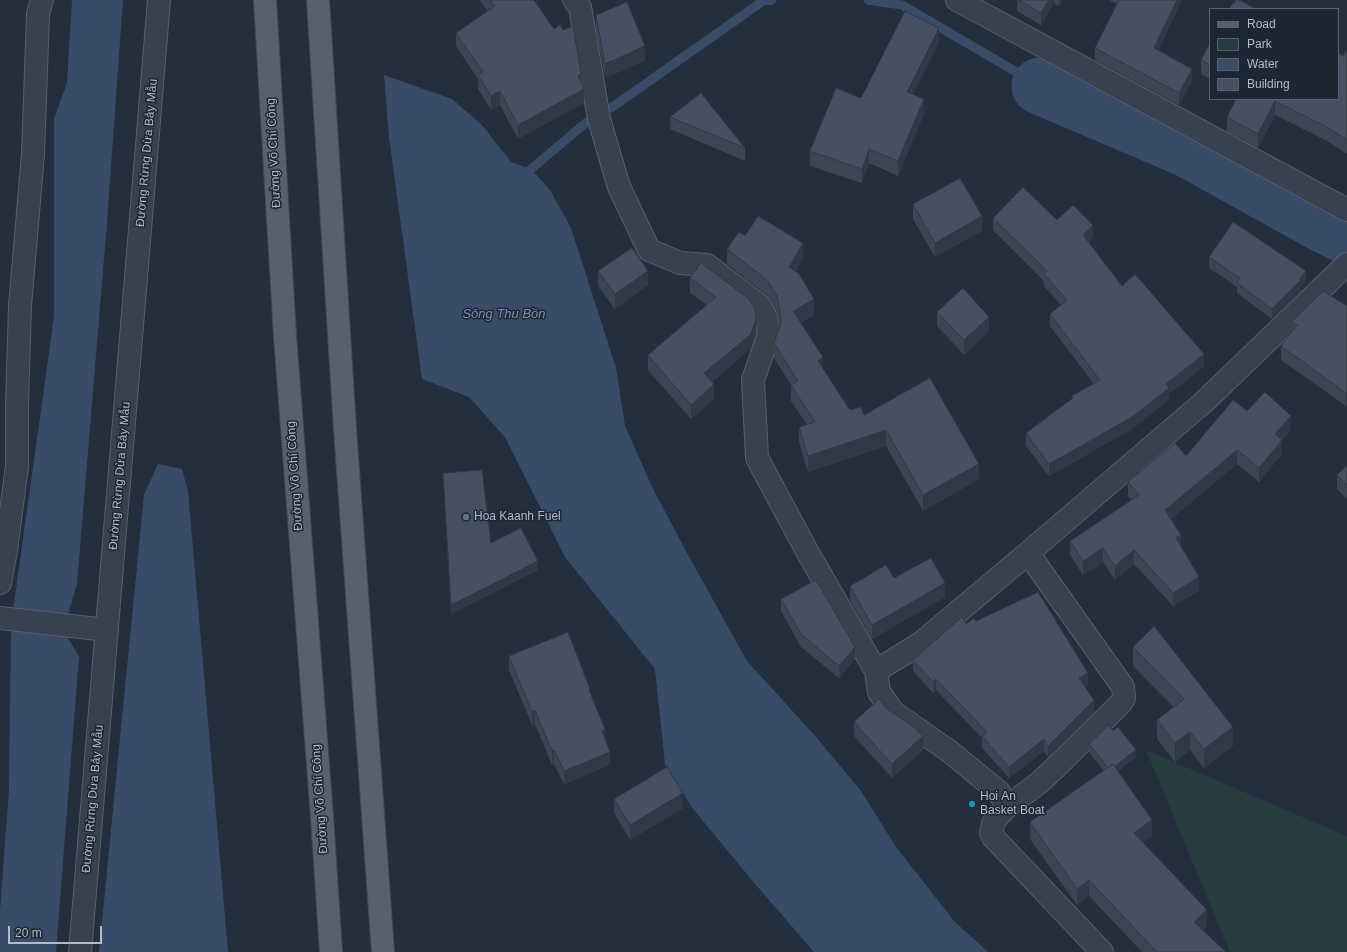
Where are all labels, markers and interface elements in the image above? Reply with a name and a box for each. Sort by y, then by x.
legend [1209,8,1339,100]
text: Road [1247,17,1276,31]
text: Park [1247,37,1272,51]
text: Water [1247,57,1279,71]
text: Building [1247,77,1290,91]
street label: Đường Rừng Dừa Bảy Mẫu [133,78,161,228]
street label: Đường Võ Chí Công [264,98,284,208]
water label: Sông Thu Bồn [462,306,546,322]
street label: Đường Rừng Dừa Bảy Mẫu [106,401,134,551]
street label: Đường Võ Chí Công [284,421,306,531]
place label: Hoa Kaanh Fuel [474,510,561,524]
marker: Hoa Kaanh Fuel [461,512,471,522]
street label: Đường Rừng Dừa Bảy Mẫu [79,724,107,874]
street label: Đường Võ Chí Công [309,744,331,854]
place label: Hoi An Basket Boat [980,790,1045,818]
marker: Hoi An Basket Boat [967,799,977,809]
scale bar [10,918,104,944]
text: 20 m [15,926,42,940]

